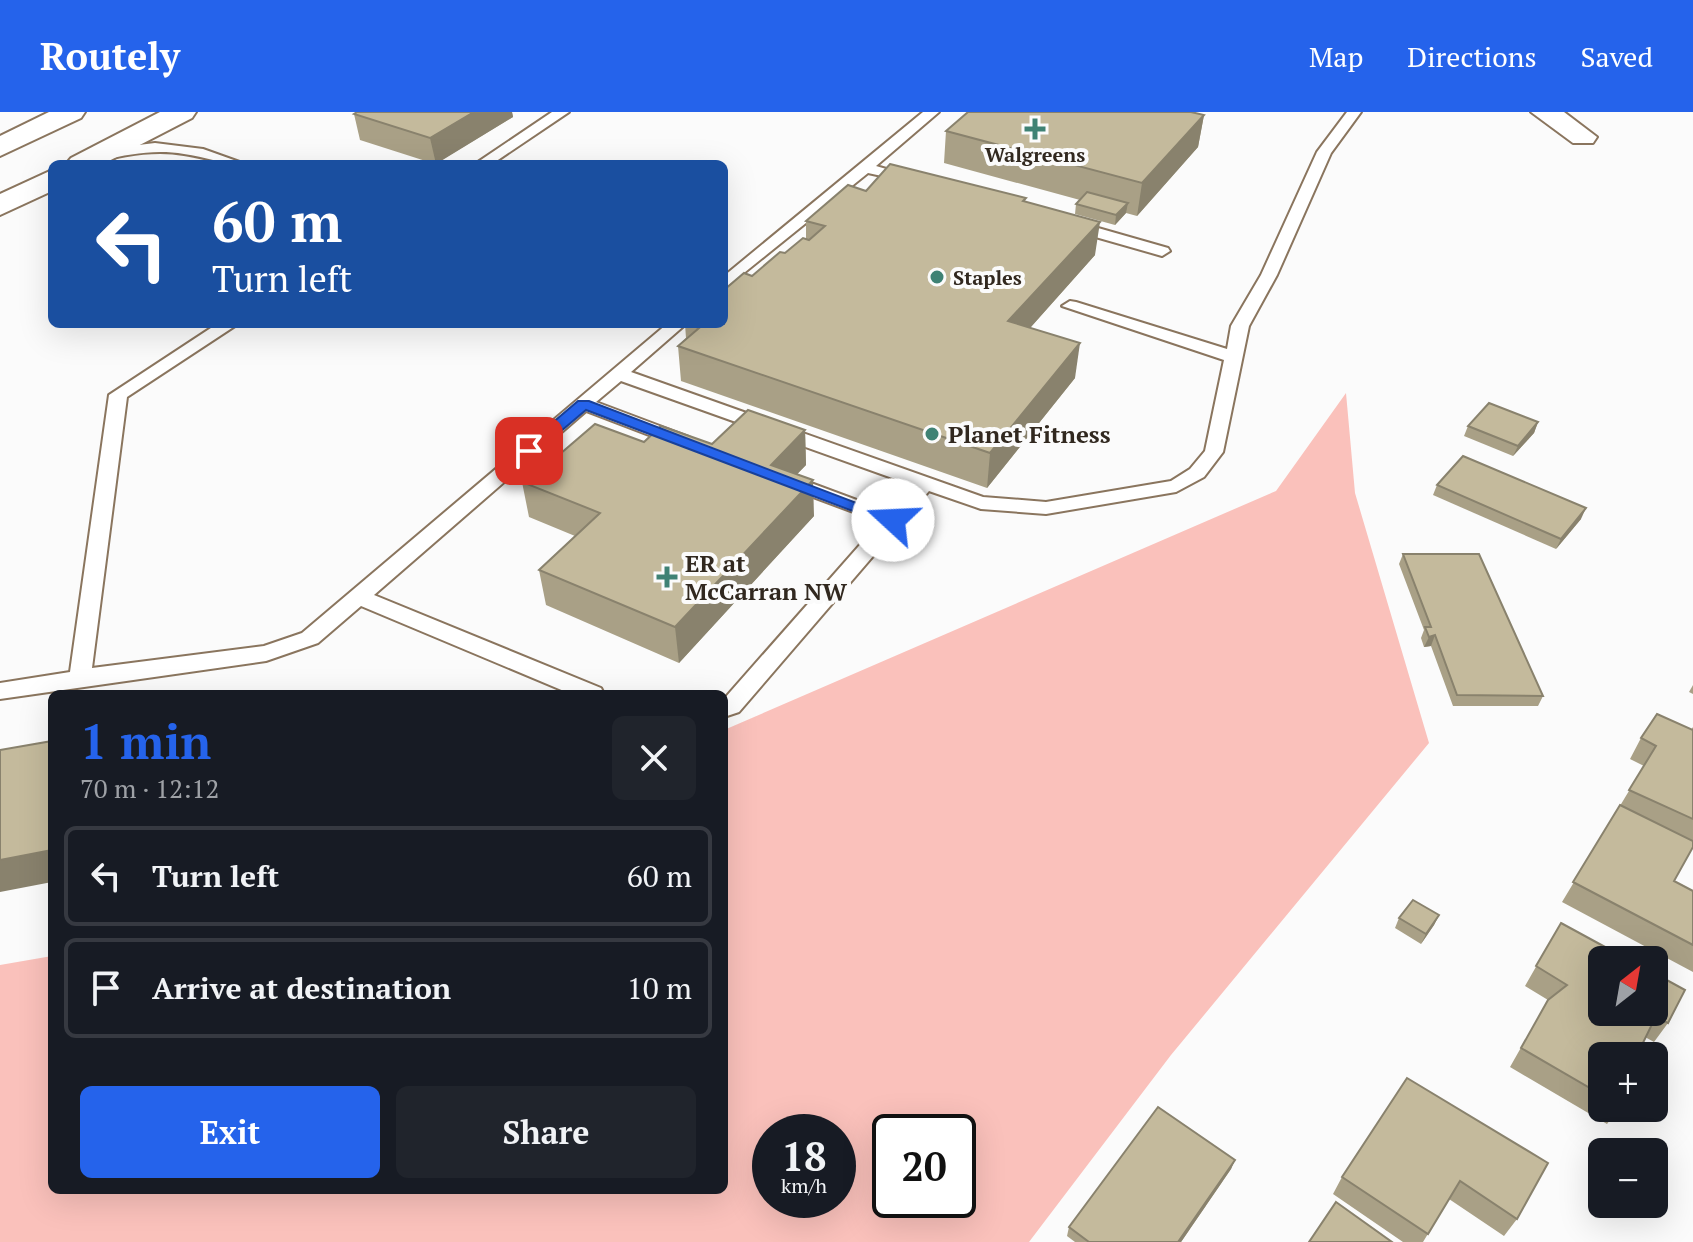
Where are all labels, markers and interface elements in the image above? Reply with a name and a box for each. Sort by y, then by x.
text: Routely [40,31,180,81]
text: Map [1309,38,1363,75]
text: Directions [1407,38,1537,75]
text: Saved [1581,38,1653,75]
marker: Walgreens [1026,120,1044,138]
place label: Walgreens [985,141,1085,168]
text: 60 m [212,184,342,258]
icon: left [80,192,184,296]
text: Turn left [212,255,352,302]
place label: Staples [953,264,1022,291]
marker: Staples [928,268,946,286]
pin [495,417,563,485]
place label: Planet Fitness [948,418,1111,450]
marker: Planet Fitness [923,425,941,443]
icon: arrive [507,429,551,473]
position arrow [851,478,935,562]
place label: ER at McCarran NW [685,547,847,607]
marker: ER at McCarran NW [656,566,678,588]
text: 1 min [80,709,211,773]
button: close [612,716,696,800]
text: 70 m · 12:12 [80,771,219,805]
icon: left [84,854,128,898]
text: Turn left [152,856,279,896]
text: 60 m [627,856,692,896]
north arrow [1588,946,1668,1026]
map controls [1588,946,1668,1218]
icon: arrive [84,966,128,1010]
text: Arrive at destination [152,968,451,1008]
text: 10 m [627,968,692,1008]
button: + [1588,1042,1668,1122]
button: Exit [80,1086,380,1178]
button: Share [396,1086,696,1178]
speed limit sign: 20 [872,1114,976,1218]
text: 18 [781,1129,827,1182]
button: − [1588,1138,1668,1218]
text: km/h [781,1172,827,1199]

